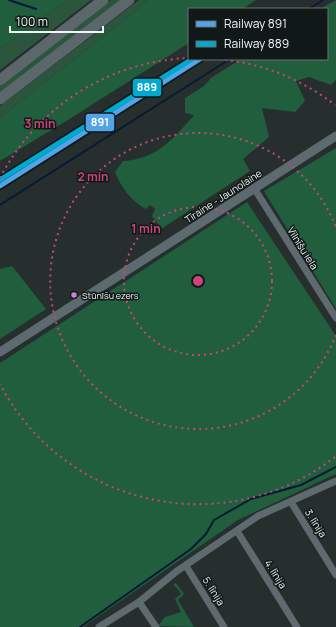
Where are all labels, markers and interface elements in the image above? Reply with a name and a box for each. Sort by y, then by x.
scale bar [10,8,103,34]
legend [188,8,328,60]
text: 100 m [16,13,48,30]
text: Railway 891 [224,15,287,32]
text: Railway 889 [224,35,289,52]
line badge: 889 [132,78,162,97]
text: 889 [137,79,157,94]
line badge: 891 [85,113,115,132]
text: 891 [91,114,109,129]
text: 3 min [24,115,56,132]
street label: Tīraine - Jaunolaine [182,166,264,226]
text: 2 min [77,168,109,185]
text: 1 min [131,220,161,237]
street label: Vilnīšu iela [284,224,322,272]
centre of rings [191,274,205,288]
place label: Stūnīšu ezers [82,289,139,302]
marker: Stūnīšu ezers [69,290,79,300]
street label: 3. līnija [302,506,330,540]
street label: 4. līnija [262,557,290,591]
street label: 5. līnija [200,574,228,608]

